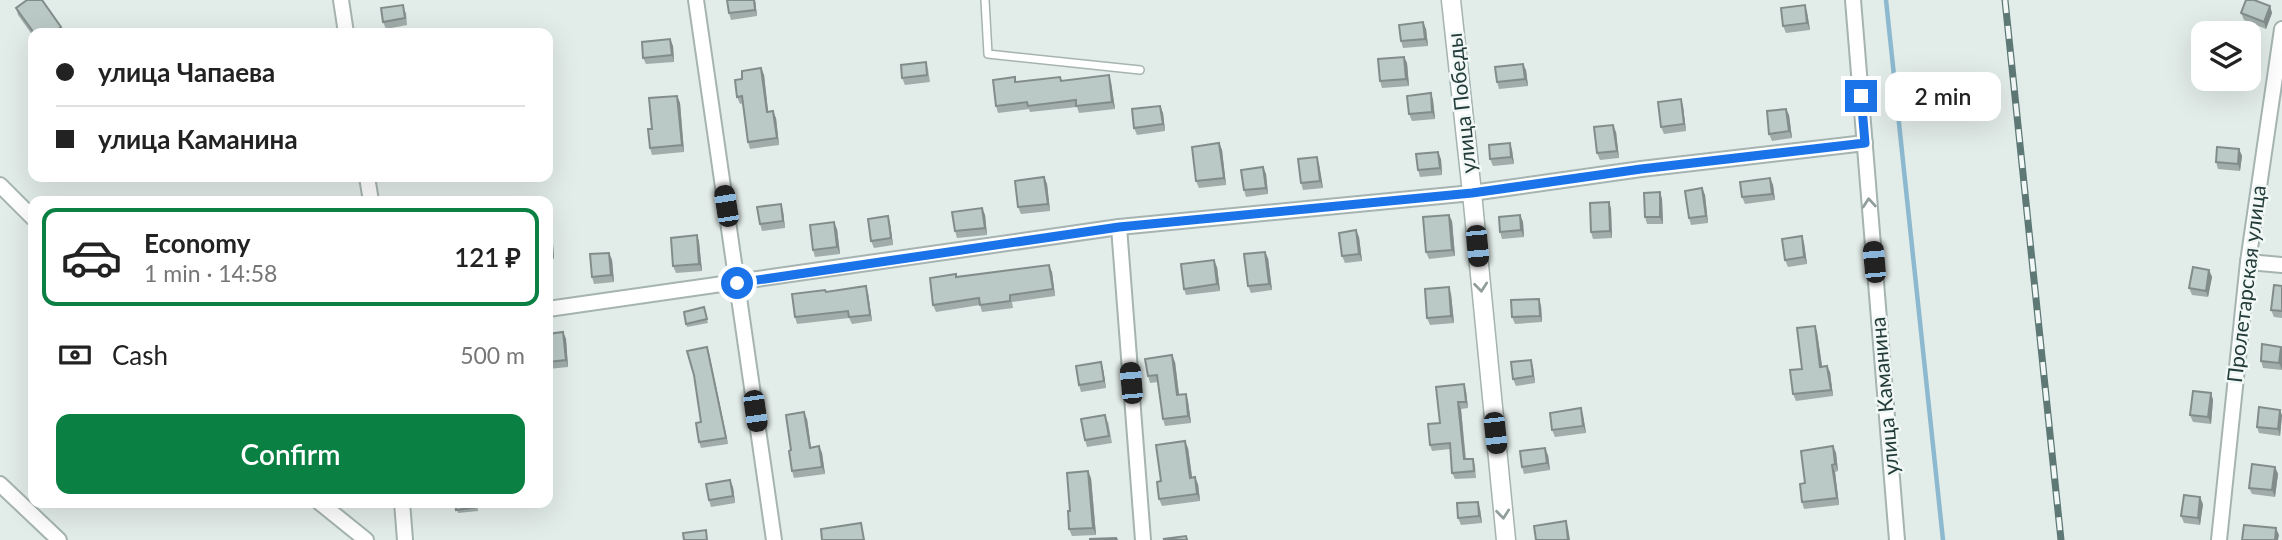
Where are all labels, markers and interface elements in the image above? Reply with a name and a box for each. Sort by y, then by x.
map controls [2191,21,2261,91]
button: layers [2191,21,2261,91]
street label: улица Победы [1441,32,1480,175]
text: улица Чапаева [98,56,275,88]
callout: 2 min [1885,72,2001,120]
route end [1845,80,1877,112]
text: 2 min [1915,82,1971,110]
text: улица Каманина [98,123,298,155]
car [713,184,740,228]
street label: Пролетарская улица [2221,184,2270,384]
one-way arrow [1862,198,1877,209]
car [1465,224,1490,268]
icon: car [60,226,123,289]
text: Economy [144,227,250,259]
car [1862,240,1887,284]
text: 121 ₽ [454,241,521,273]
text: 1 min · 14:58 [144,259,277,287]
route start [721,267,753,299]
one-way arrow [1473,282,1488,293]
street label: улица Каманина [1864,316,1903,476]
icon: cash [56,336,94,374]
text: Cash [112,339,168,371]
text: 500 m [460,341,525,369]
car [1119,361,1144,405]
car [742,389,769,433]
car [1483,411,1508,455]
button: Confirm [56,414,525,494]
one-way arrow [1495,508,1510,519]

